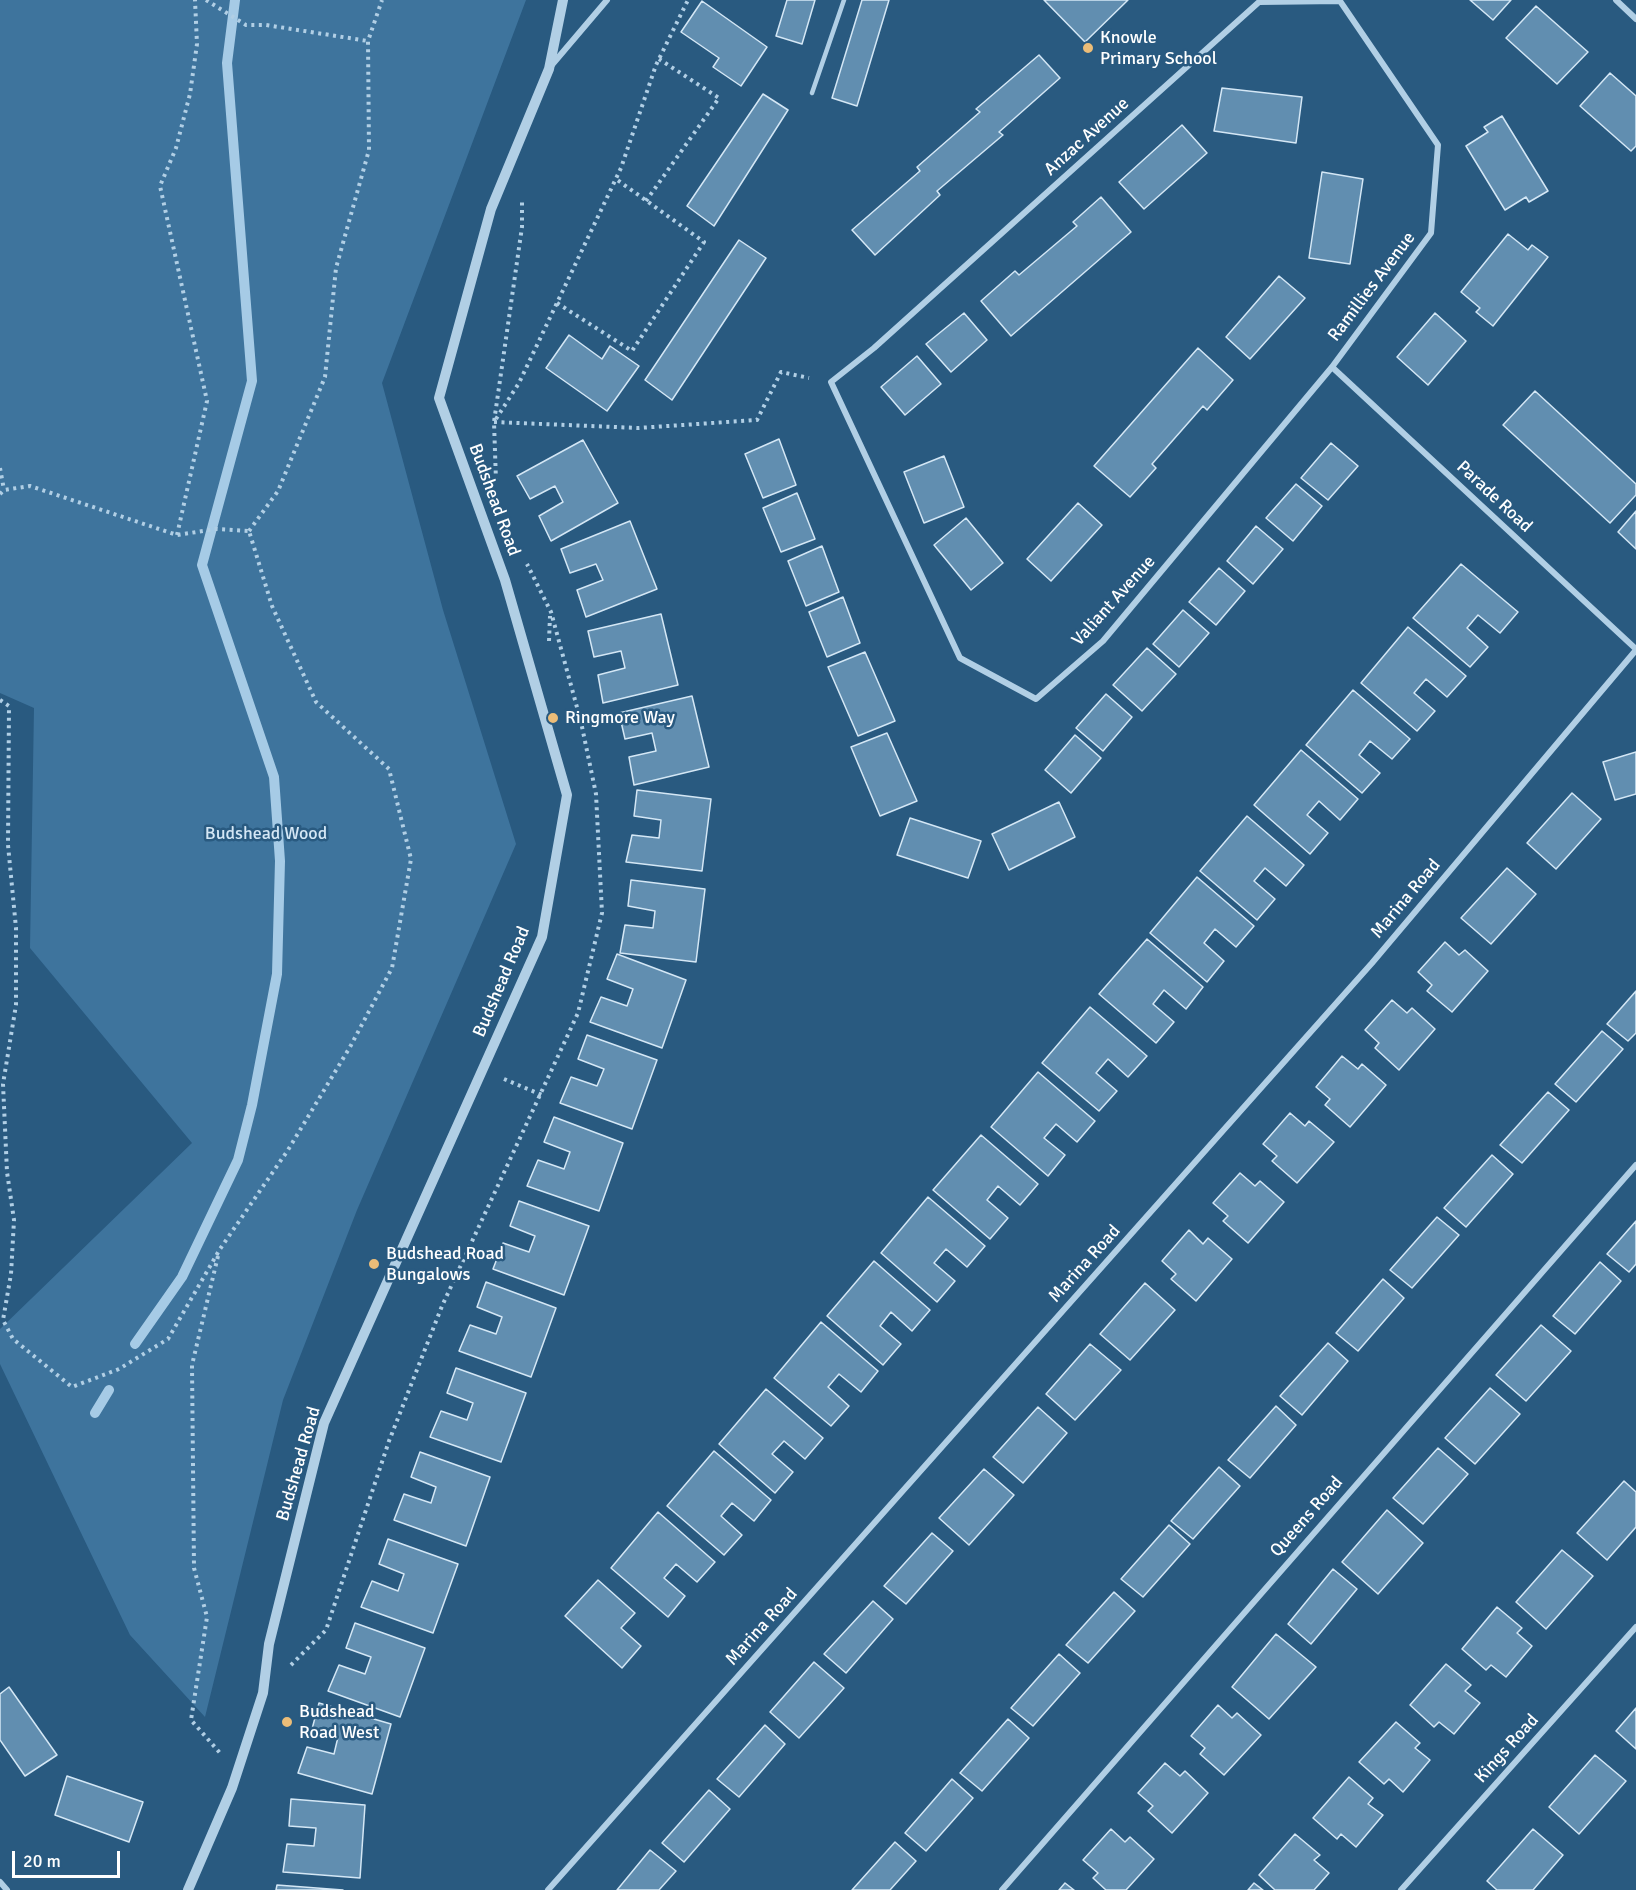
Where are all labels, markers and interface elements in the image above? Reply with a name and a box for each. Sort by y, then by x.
place label: Knowle Primary School [1100,27,1217,70]
marker: Knowle Primary School [1081,41,1095,55]
street label: Anzac Avenue [1040,93,1134,181]
street label: Ramillies Avenue [1324,228,1420,346]
street label: Budshead Road [464,441,524,559]
street label: Parade Road [1452,457,1536,537]
street label: Valiant Avenue [1068,551,1160,651]
place label: Ringmore Way [565,707,675,729]
marker: Ringmore Way [546,711,560,725]
park label: Budshead Wood [205,823,327,845]
street label: Marina Road [1367,855,1445,943]
street label: Budshead Road [469,923,535,1041]
street label: Marina Road [1045,1221,1125,1307]
place label: Budshead Road Bungalows [386,1243,504,1286]
marker: Budshead Road Bungalows [367,1257,381,1271]
street label: Budshead Road [272,1404,326,1524]
street label: Queens Road [1266,1472,1348,1562]
street label: Marina Road [722,1584,802,1670]
place label: Budshead Road West [299,1701,379,1744]
street label: Kings Road [1470,1710,1544,1788]
marker: Budshead Road West [280,1715,294,1729]
scale bar [15,1839,123,1877]
text: 20 m [23,1850,61,1872]

